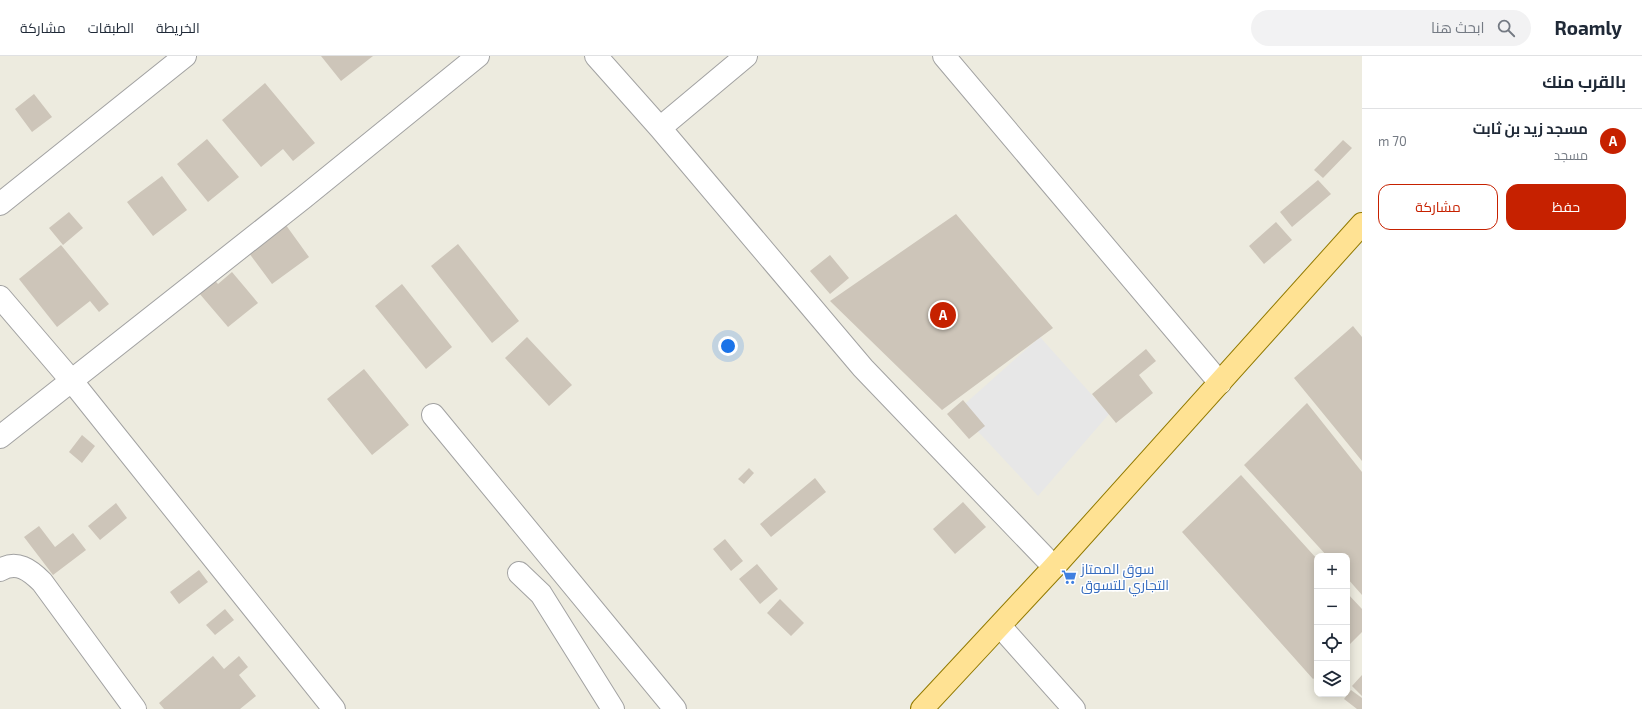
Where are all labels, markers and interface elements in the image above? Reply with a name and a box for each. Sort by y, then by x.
search box [1251,10,1531,46]
text: Roamly [1555,16,1622,39]
icon: search [1495,17,1517,39]
text: ابحث هنا [1431,18,1485,36]
text: مشاركة [20,19,66,36]
text: الطبقات [88,19,134,36]
text: الخريطة [156,19,200,36]
text: بالقرب منك [1542,71,1626,91]
text: مسجد زيد بن ثابت [1473,119,1588,137]
text: 70 m [1378,133,1407,149]
text: A [1609,133,1617,149]
text: مسجد [1554,147,1588,163]
button: مشاركة [1378,184,1498,230]
button: حفظ [1506,184,1626,230]
pin: A [930,300,956,330]
your location [718,336,738,356]
map controls [1314,553,1350,697]
button: + [1314,553,1350,589]
place label: سوق الممتاز التجاري للتسوق [1080,560,1169,597]
supermarket icon: سوق الممتاز التجاري للتسوق [1060,568,1078,586]
button: − [1314,589,1350,625]
button: locate [1314,625,1350,661]
button: layers [1314,661,1350,697]

